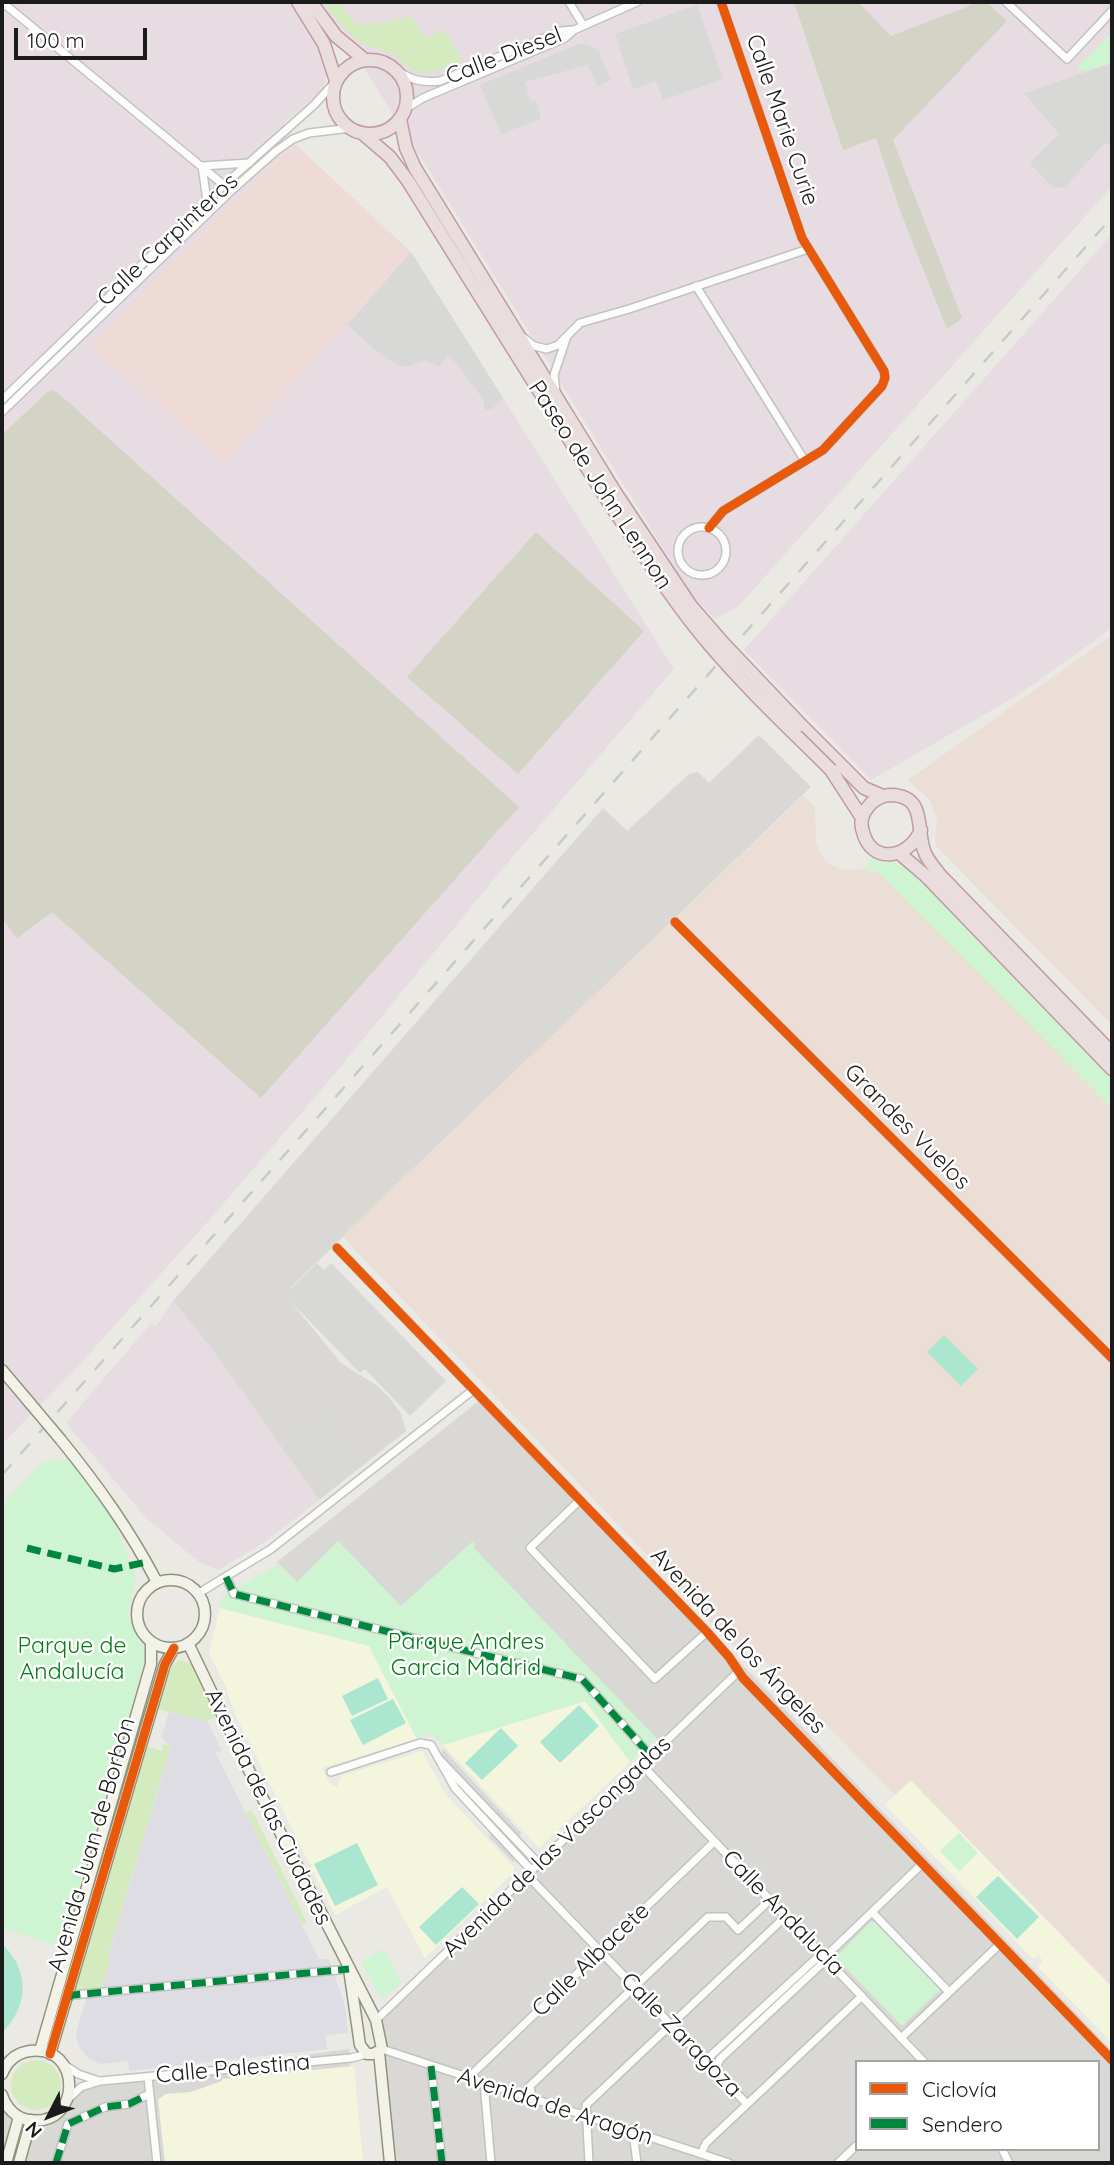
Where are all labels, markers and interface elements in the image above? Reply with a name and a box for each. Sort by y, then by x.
scale bar [18,14,150,58]
street label: Calle Diesel [442,21,566,91]
text: 100 m [27,27,85,53]
street label: Calle Marie Curie [740,31,824,209]
street label: Calle Carpinteros [92,168,244,312]
street label: Paseo de John Lennon [522,375,678,595]
street label: Grandes Vuelos [838,1058,976,1196]
street label: Avenida de los Ángeles [644,1542,832,1740]
park label: Parque Andres Garcia Madrid [388,1628,544,1682]
park label: Parque de Andalucía [17,1632,127,1686]
street label: Avenida de las Ciudades [199,1684,337,1930]
street label: Avenida Juan de Borbón [42,1715,142,1975]
street label: Avenida de las Vascongadas [437,1731,677,1963]
street label: Calle Andalucía [716,1845,850,1981]
street label: Calle Albacete [527,1897,655,2023]
street label: Calle Zaragoza [615,1967,747,2103]
street label: Calle Palestina [155,2049,311,2089]
legend [855,2060,1100,2151]
street label: Avenida de Aragón [454,2062,656,2152]
text: Ciclovía [922,2076,997,2102]
north arrow [14,2081,84,2151]
text: Sendero [922,2111,1003,2137]
text: N [20,2117,47,2143]

